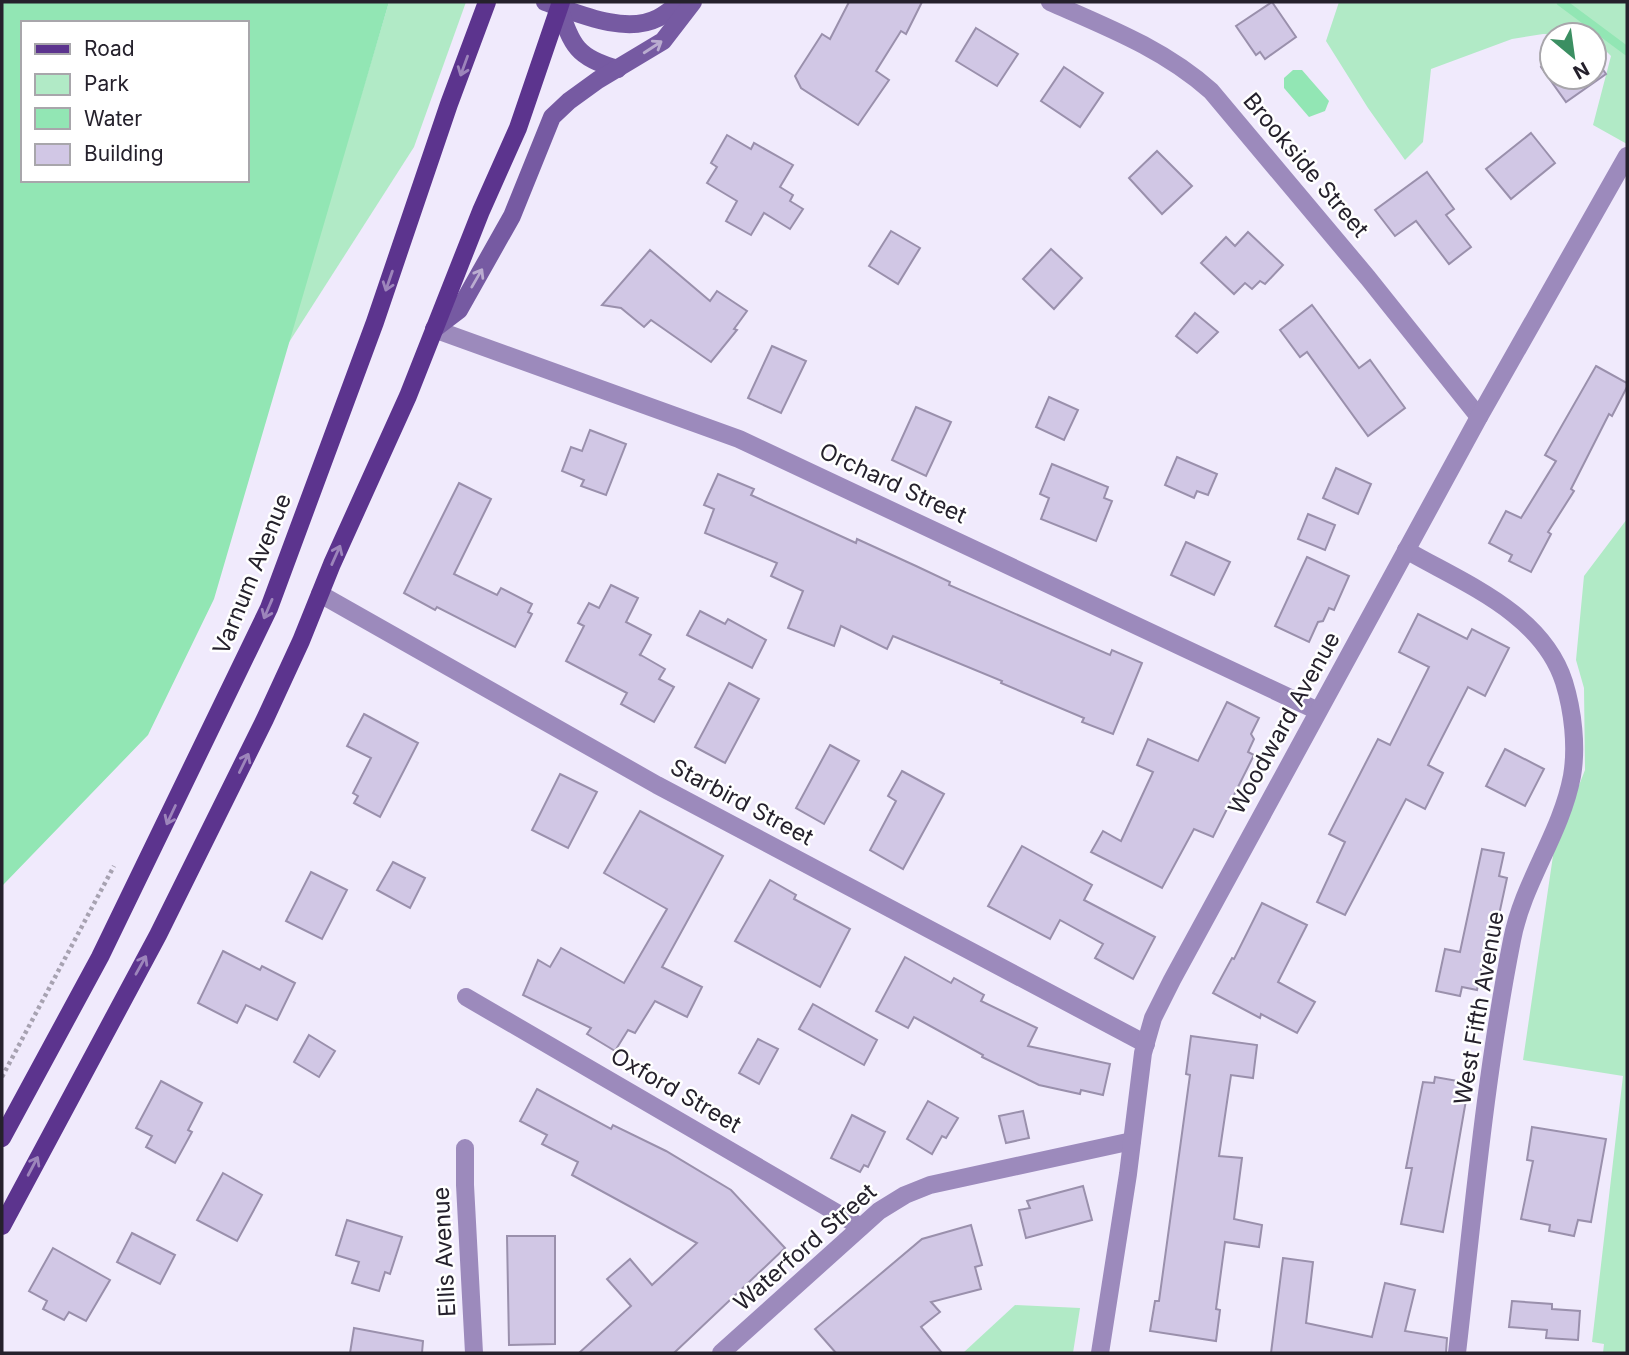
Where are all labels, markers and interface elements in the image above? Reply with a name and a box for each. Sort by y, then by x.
legend [21,21,248,182]
north arrow [1538,21,1608,91]
text: Road [84,36,135,61]
one-way arrow [643,39,662,54]
one-way arrow [456,54,469,76]
text: N [1569,57,1593,84]
text: Park [84,71,129,96]
street label: Brookside Street [1237,87,1375,243]
text: Water [84,106,142,131]
text: Building [84,141,164,166]
one-way arrow [470,268,484,288]
one-way arrow [382,269,394,291]
street label: Orchard Street [815,437,972,530]
street label: Varnum Avenue [207,489,297,659]
one-way arrow [330,545,343,566]
one-way arrow [261,598,274,619]
street label: Woodward Avenue [1222,627,1346,819]
one-way arrow [237,753,251,774]
street label: Starbird Street [666,753,819,852]
one-way arrow [163,804,177,825]
street label: West Fifth Avenue [1448,909,1510,1107]
one-way arrow [134,956,148,976]
street label: Oxford Street [606,1041,747,1139]
one-way arrow [27,1156,41,1177]
street label: Waterford Street [728,1177,882,1316]
street label: Ellis Avenue [427,1186,461,1318]

